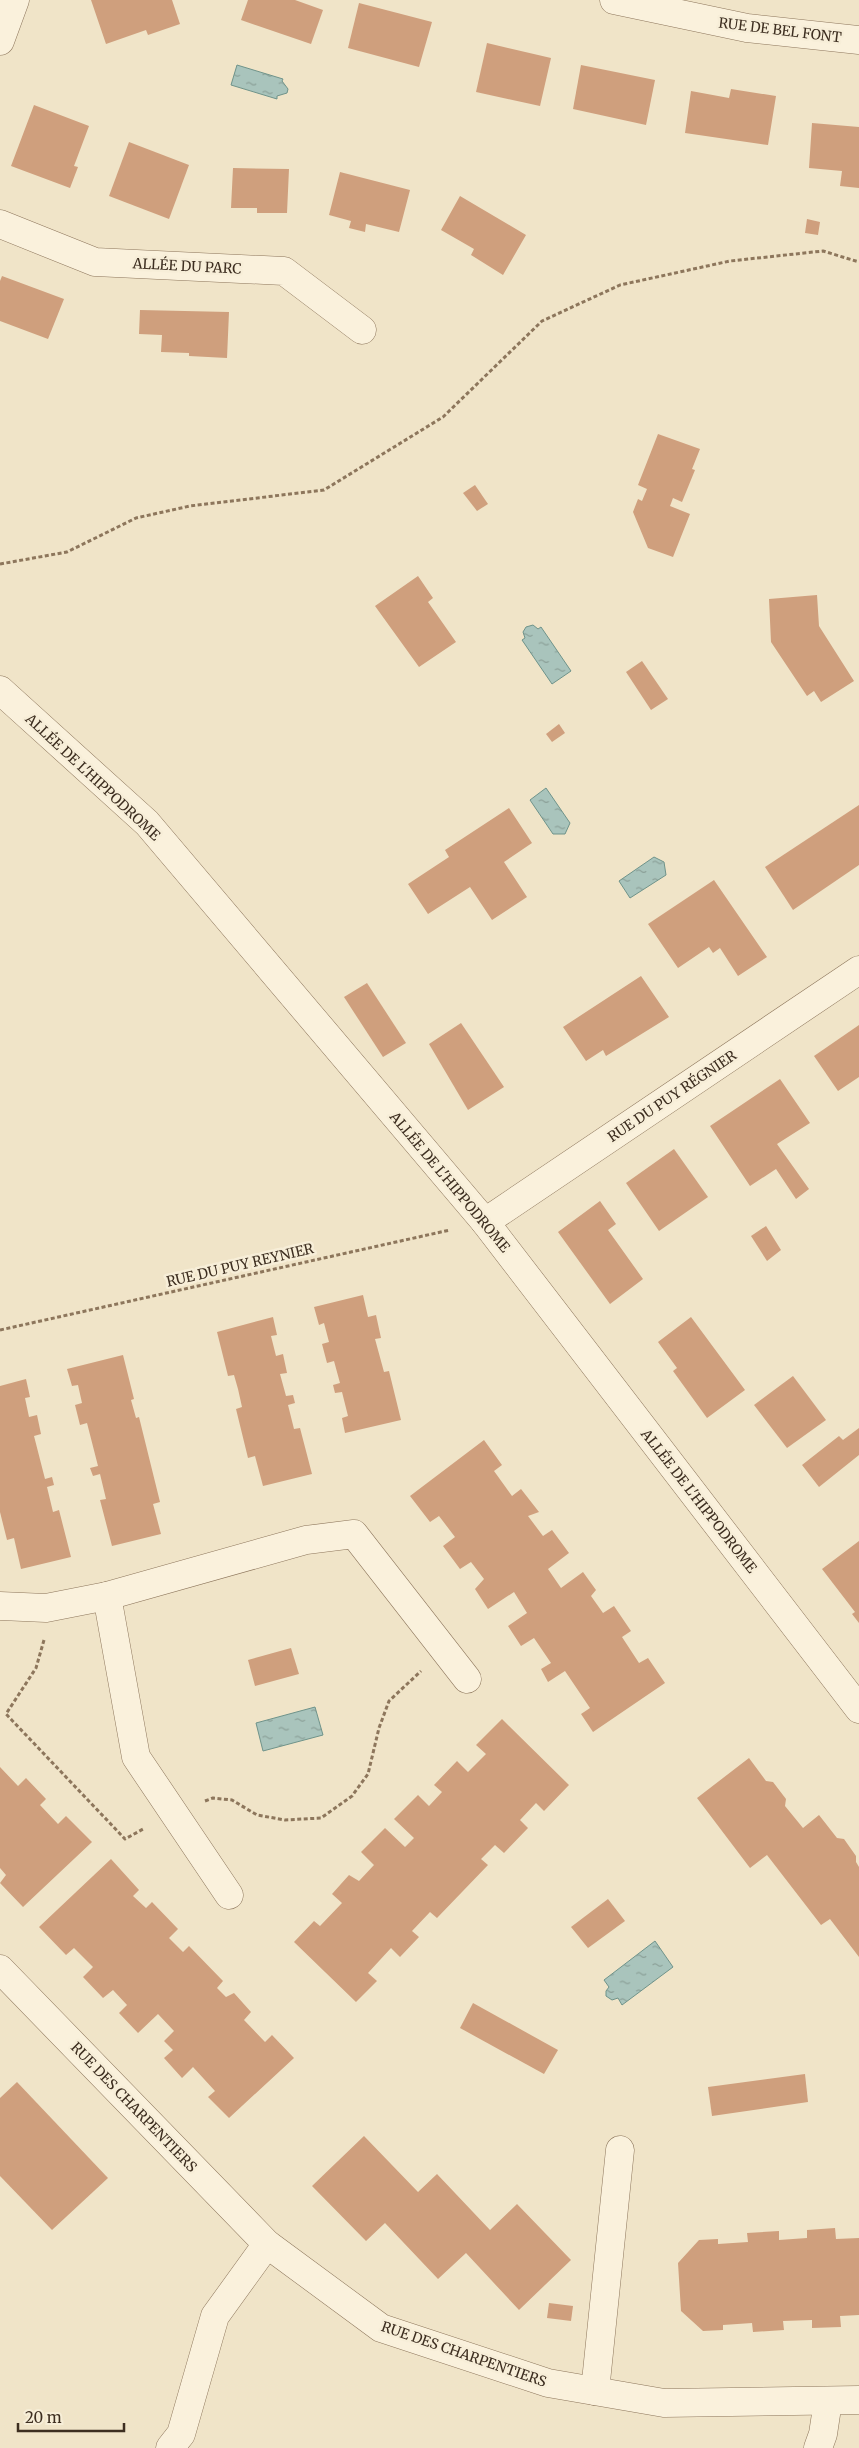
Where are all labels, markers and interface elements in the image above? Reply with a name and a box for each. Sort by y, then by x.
street label: RUE DE BEL FONT [717,14,843,47]
street label: ALLÉE DU PARC [131,254,242,278]
street label: ALLÉE DE L'HIPPODROME [21,709,164,844]
street label: RUE DU PUY RÉGNIER [604,1046,740,1146]
street label: ALLÉE DE L'HIPPODROME [385,1107,514,1256]
street label: RUE DU PUY REYNIER [165,1239,316,1291]
street label: ALLÉE DE L'HIPPODROME [637,1425,761,1577]
street label: RUE DES CHARPENTIERS [67,2038,201,2176]
street label: RUE DES CHARPENTIERS [379,2317,549,2391]
scale bar [18,2400,124,2432]
text: 20 m [25,2408,62,2427]

